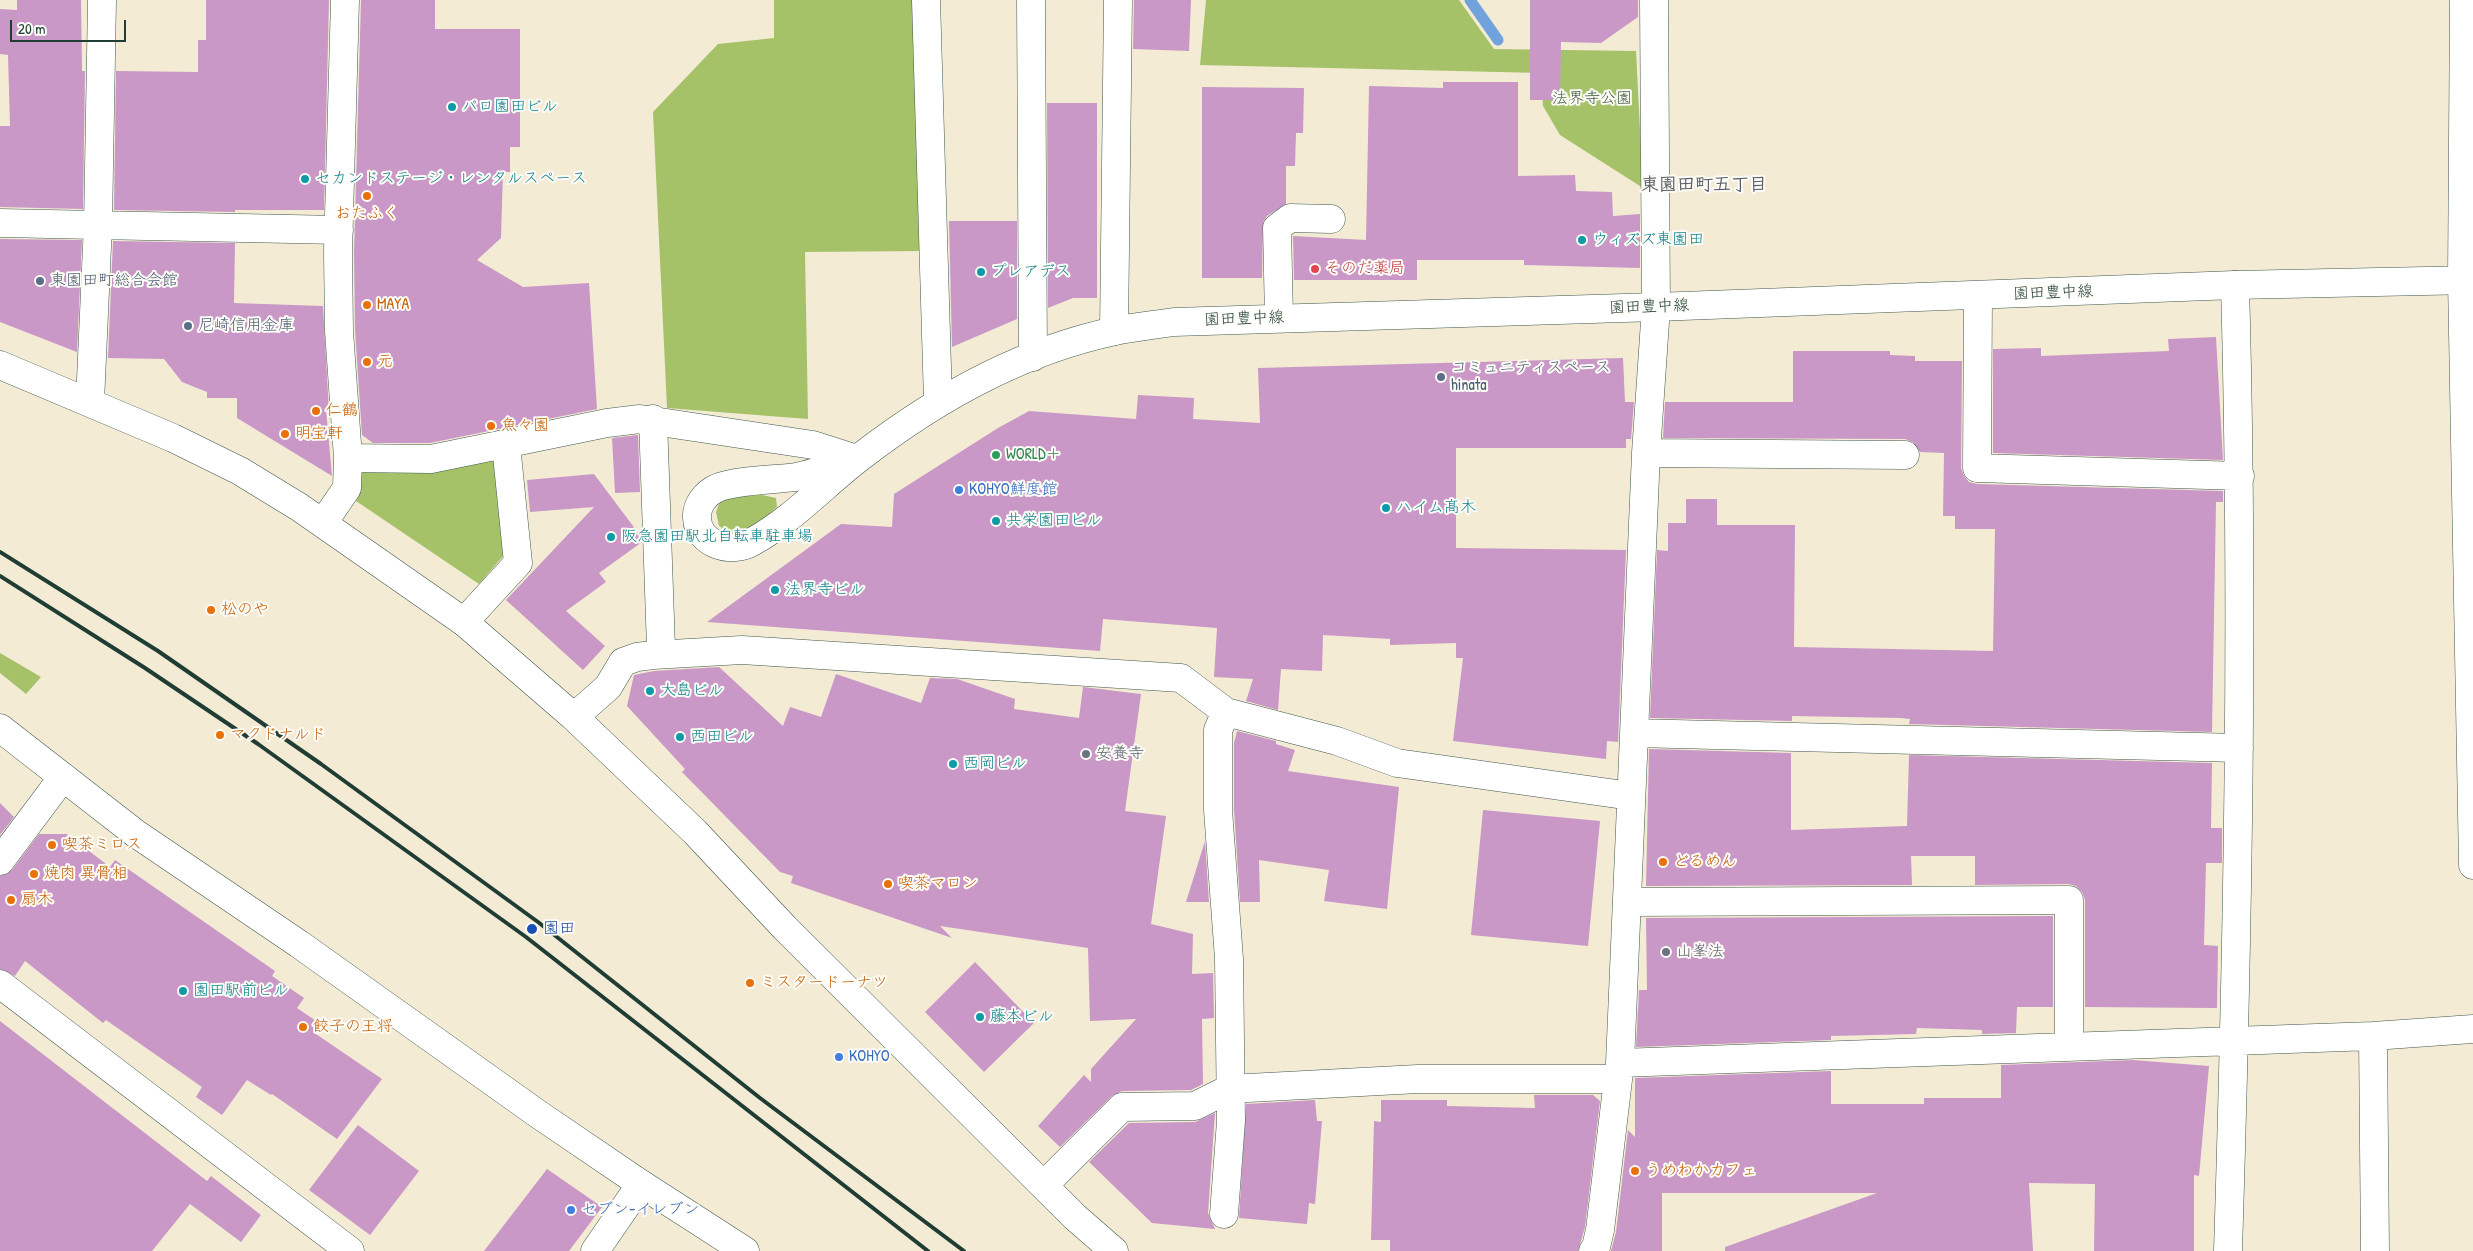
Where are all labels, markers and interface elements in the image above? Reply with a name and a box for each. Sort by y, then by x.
scale bar [12,10,129,42]
text: 20 m [18,18,45,39]
park label: 法界寺公園 [1552,89,1632,109]
place label: パロ園田ビル [462,97,558,117]
marker: パロ園田ビル [446,101,458,113]
place label: セカンドステージ・レンタルスペース [315,169,587,189]
marker: セカンドステージ・レンタルスペース [299,173,311,185]
district label: 東園田町五丁目 [1641,174,1767,196]
marker: おたふく [361,190,373,202]
place label: おたふく [335,204,399,224]
place label: ウィズズ東園田 [1592,230,1704,250]
marker: ウィズズ東園田 [1576,234,1588,246]
place label: そのだ薬局 [1325,259,1405,279]
place label: プレアデス [991,262,1071,282]
marker: そのだ薬局 [1309,263,1321,275]
marker: プレアデス [975,266,987,278]
place label: 東園田町総合会館 [50,271,178,291]
marker: 東園田町総合会館 [34,275,46,287]
street label: 園田豊中線 [2013,282,2093,304]
place label: MAYA [377,295,409,315]
street label: 園田豊中線 [1609,296,1689,318]
marker: MAYA [361,299,373,311]
street label: 園田豊中線 [1204,308,1284,330]
place label: 尼崎信用金庫 [198,316,294,336]
marker: 尼崎信用金庫 [182,320,194,332]
place label: 元 [377,352,393,372]
marker: 元 [361,356,373,368]
place label: コミュニティスペース hinata [1451,358,1611,396]
marker: コミュニティスペース hinata [1435,371,1447,383]
place label: 仁鶴 [326,401,358,421]
marker: 仁鶴 [310,405,322,417]
place label: 魚々園 [501,416,549,436]
marker: 魚々園 [485,420,497,432]
place label: 明宝軒 [295,424,343,444]
marker: 明宝軒 [279,428,291,440]
place label: WORLD＋ [1006,445,1062,465]
marker: WORLD＋ [990,449,1002,461]
place label: KOHYO鮮度館 [969,480,1058,500]
marker: KOHYO鮮度館 [953,484,965,496]
place label: ハイム髙木 [1396,498,1476,518]
marker: ハイム髙木 [1380,502,1392,514]
place label: 共栄園田ビル [1006,511,1102,531]
marker: 共栄園田ビル [990,515,1002,527]
place label: 阪急園田駅北自転車駐車場 [621,527,813,547]
marker: 阪急園田駅北自転車駐車場 [605,531,617,543]
place label: 法界寺ビル [785,580,865,600]
marker: 法界寺ビル [769,584,781,596]
place label: 松のや [221,600,269,620]
marker: 松のや [205,604,217,616]
place label: 大島ビル [660,681,724,701]
marker: 大島ビル [644,685,656,697]
place label: マクドナルド [230,725,326,745]
place label: 西田ビル [690,727,754,747]
marker: マクドナルド [214,729,226,741]
marker: 西田ビル [674,731,686,743]
place label: 安養寺 [1096,744,1144,764]
marker: 安養寺 [1080,748,1092,760]
place label: 西岡ビル [963,754,1027,774]
marker: 西岡ビル [947,758,959,770]
place label: 喫茶ミロス [62,835,142,855]
marker: 喫茶ミロス [46,839,58,851]
place label: どるめん [1673,852,1737,872]
marker: どるめん [1657,856,1669,868]
place label: 焼肉 異骨相 [44,864,128,884]
marker: 焼肉 異骨相 [28,868,40,880]
place label: 喫茶マロン [898,874,978,894]
marker: 喫茶マロン [882,878,894,890]
place label: 扇木 [21,890,53,910]
marker: 扇木 [5,894,17,906]
place label: 園田 [543,919,575,939]
marker: 園田 [525,922,539,936]
place label: 山峯法 [1676,942,1724,962]
marker: 山峯法 [1660,946,1672,958]
place label: ミスタードーナツ [760,973,888,993]
marker: ミスタードーナツ [744,977,756,989]
place label: 園田駅前ビル [193,981,289,1001]
marker: 園田駅前ビル [177,985,189,997]
place label: 藤本ビル [990,1007,1054,1027]
marker: 藤本ビル [974,1011,986,1023]
place label: 餃子の王将 [313,1017,393,1037]
marker: 餃子の王将 [297,1021,309,1033]
place label: KOHYO [849,1047,890,1067]
marker: KOHYO [833,1051,845,1063]
place label: うめわかカフェ [1645,1161,1757,1181]
marker: うめわかカフェ [1629,1165,1641,1177]
place label: セブン-イレブン [581,1200,699,1220]
marker: セブン-イレブン [565,1204,577,1216]

